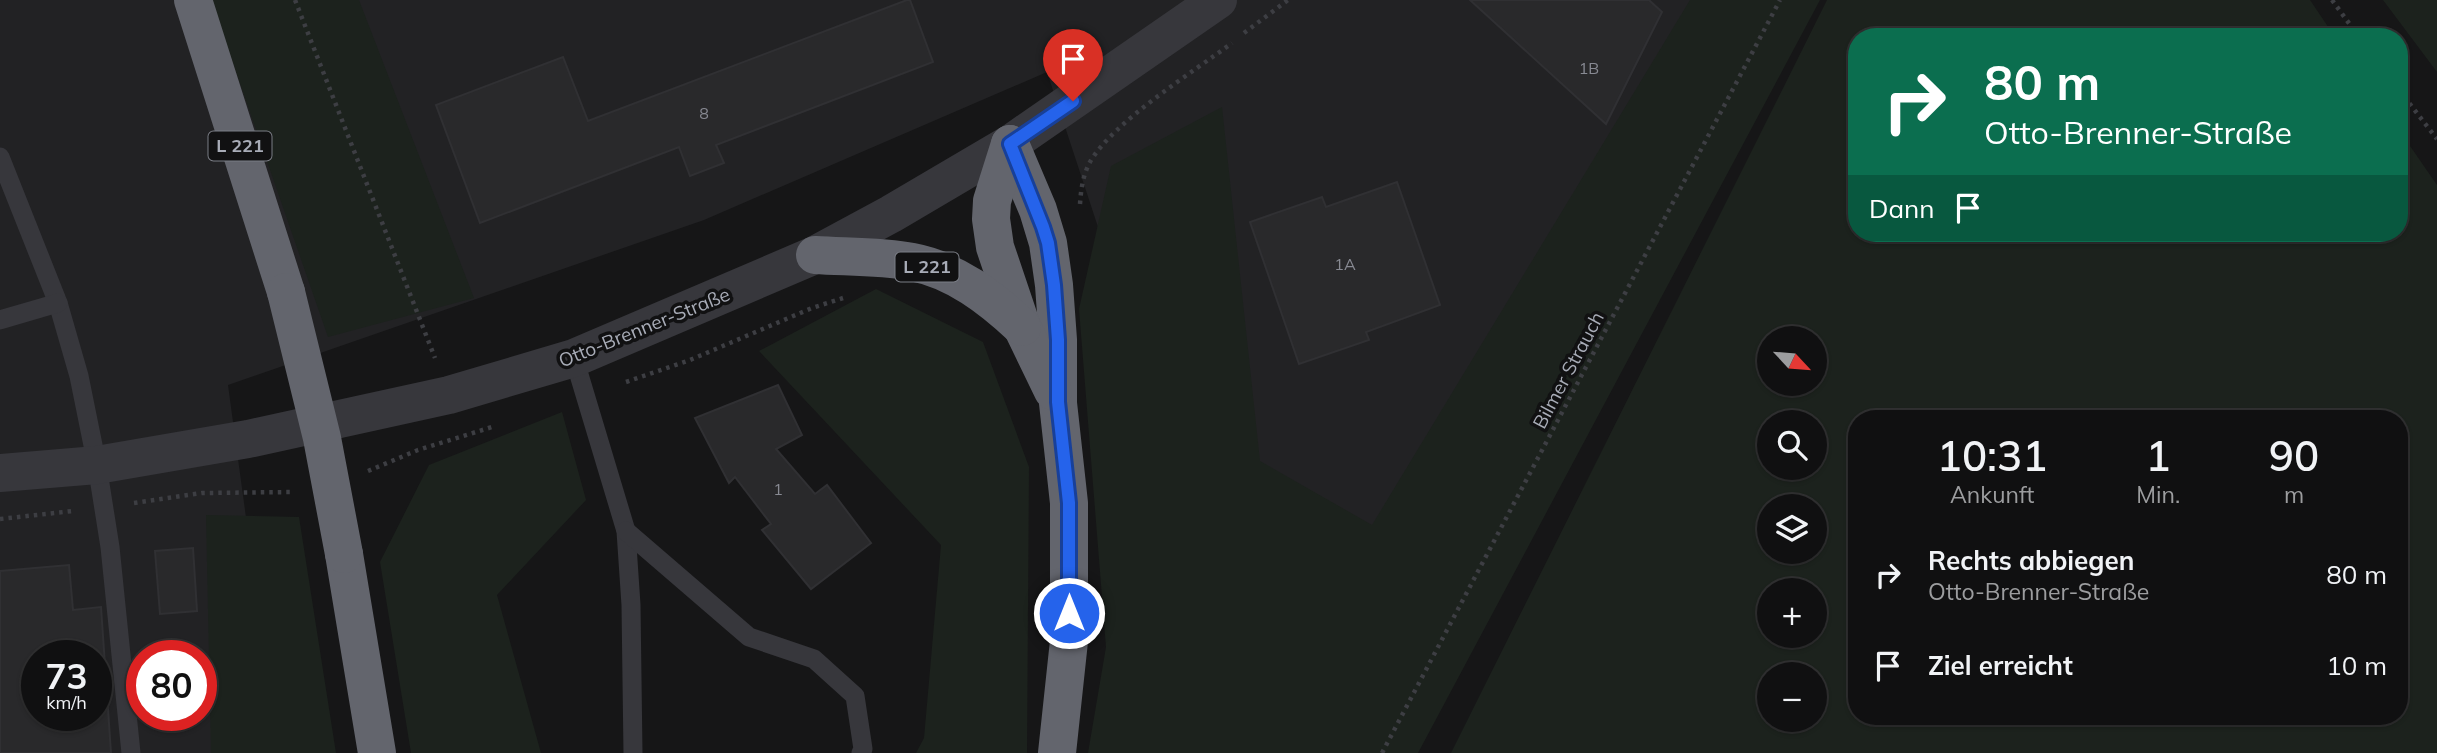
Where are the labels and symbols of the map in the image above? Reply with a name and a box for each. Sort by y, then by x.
pin [1043,29,1103,101]
house number: 1B [1579,58,1599,78]
house number: 8 [699,103,709,123]
road number: L 221 [208,132,272,160]
road number: L 221 [895,253,958,282]
house number: 1A [1334,254,1356,274]
street label: Otto-Brenner-Straße [555,282,733,372]
street label: Bilmer Strauch [1527,307,1609,433]
north arrow [1757,326,1827,396]
house number: 1 [773,479,783,499]
position arrow [1032,576,1106,650]
speed limit sign: 80 [126,640,217,731]

